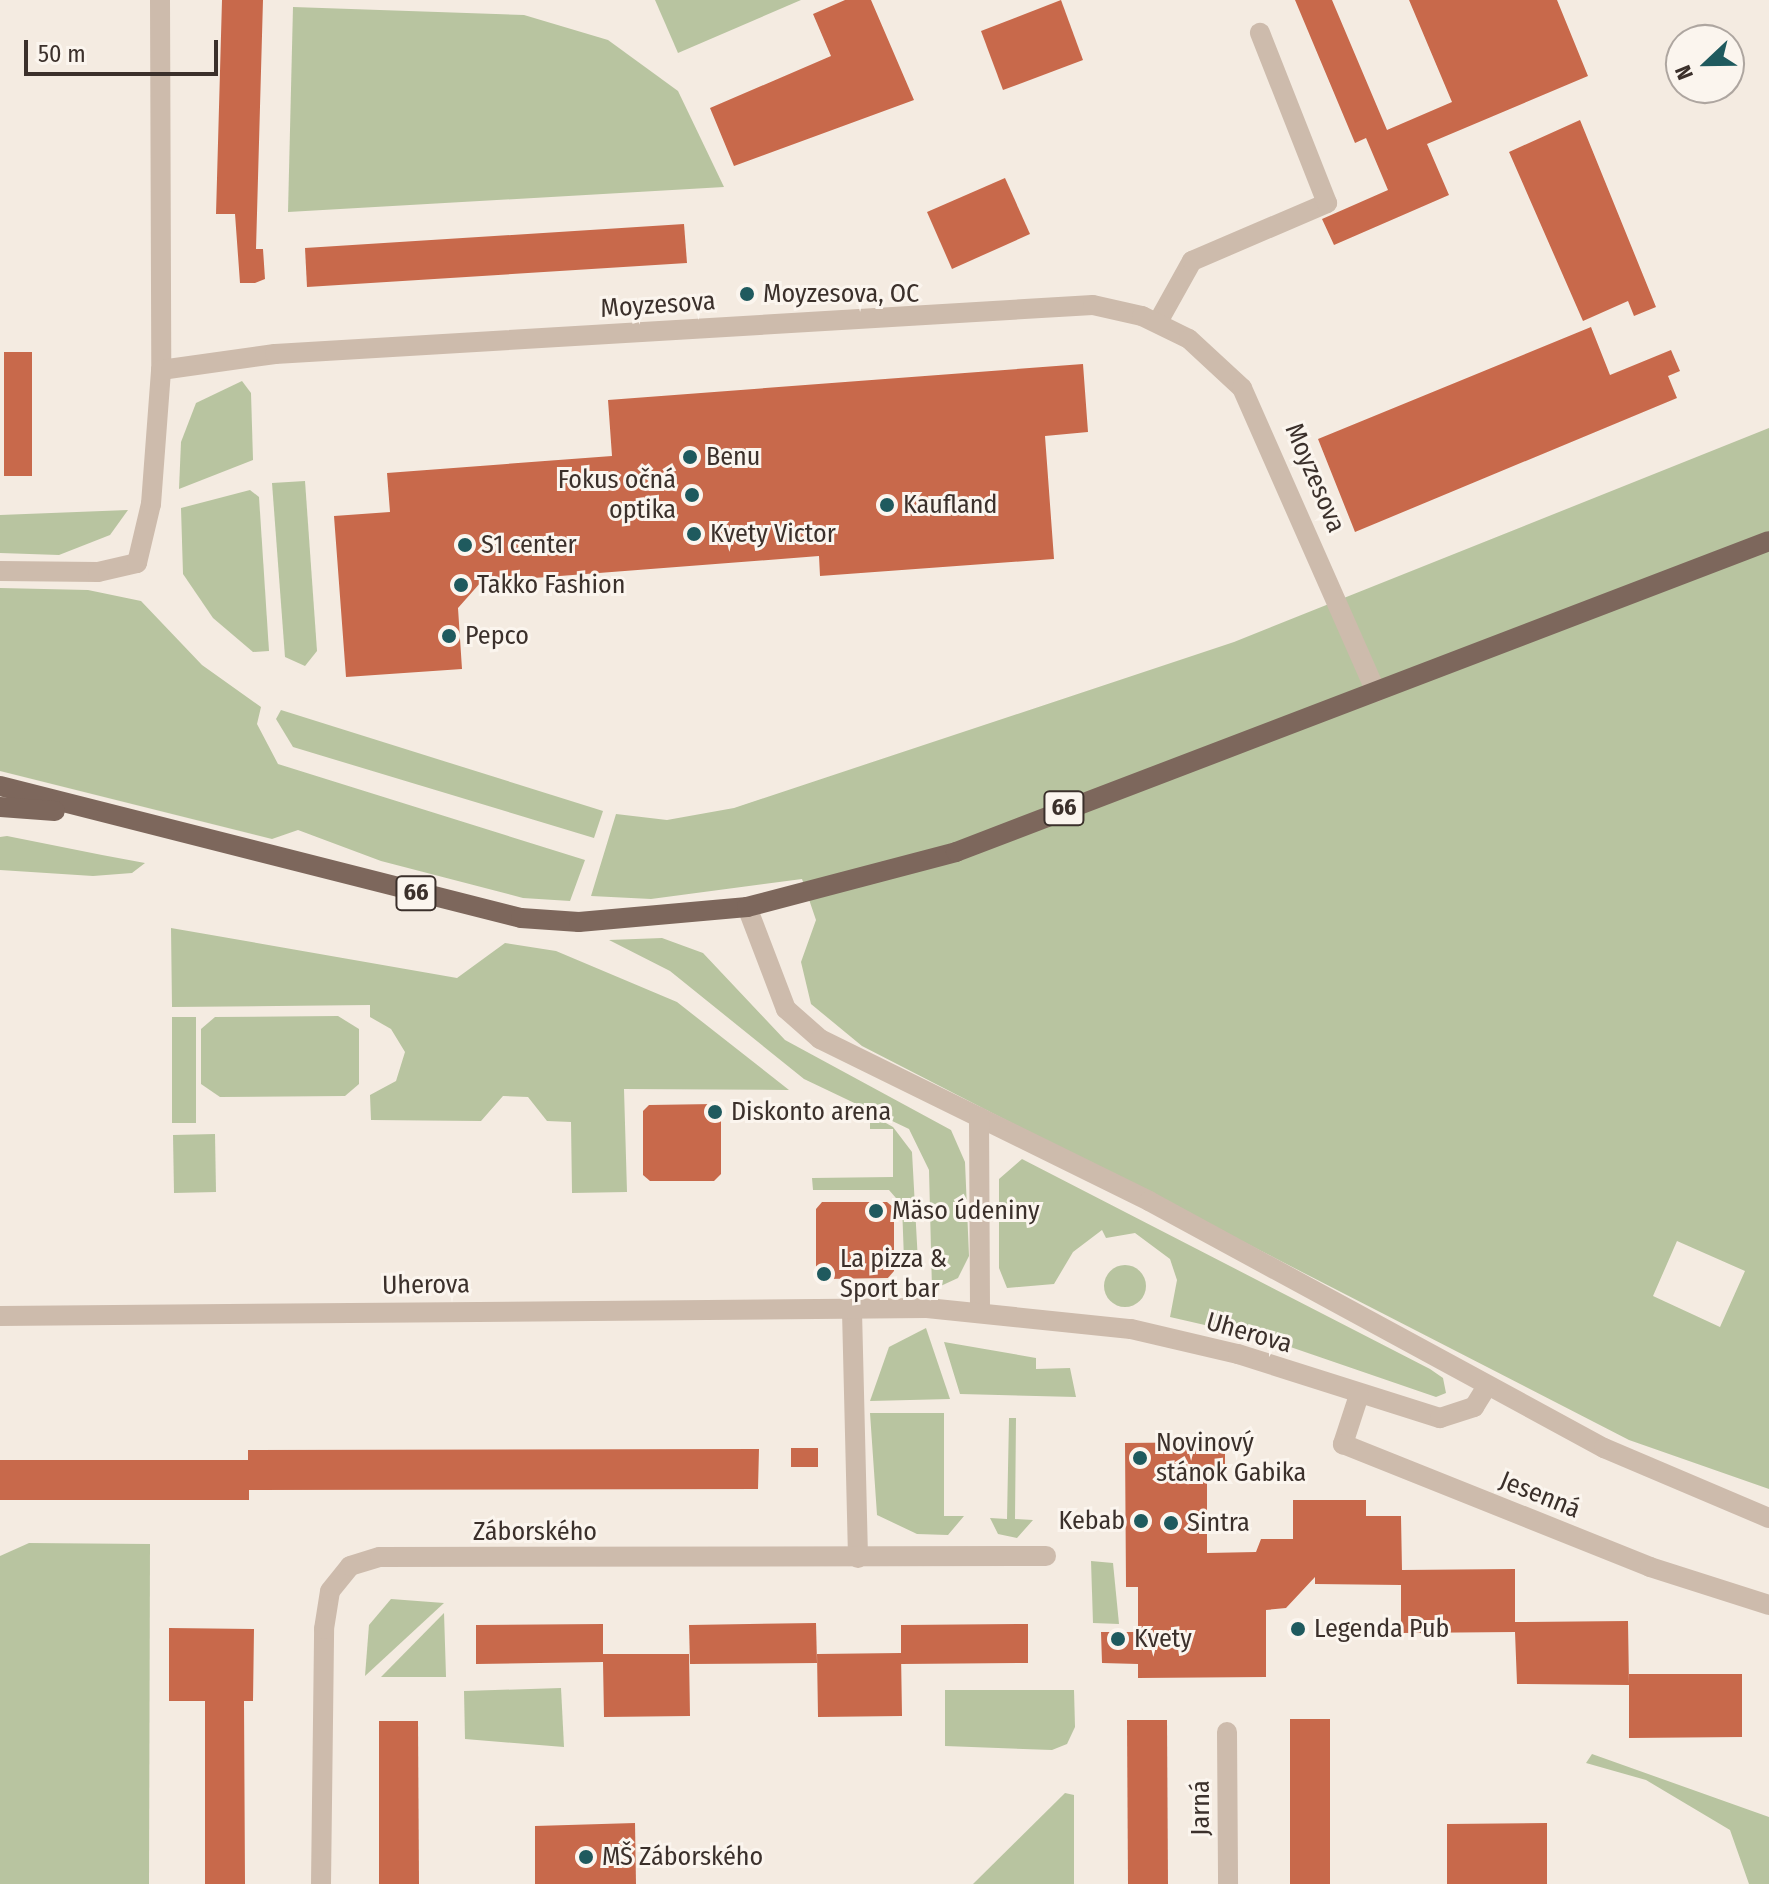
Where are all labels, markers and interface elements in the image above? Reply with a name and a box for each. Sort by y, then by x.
scale bar [28,24,222,74]
north arrow [1665,24,1745,104]
text: 50 m [38,40,86,68]
text: N [1669,61,1699,84]
place label: Moyzesova, OC [763,278,919,310]
street label: Moyzesova [599,285,717,325]
marker: Moyzesova, OC [738,285,756,303]
street label: Moyzesova [1278,419,1352,537]
place label: Benu [706,441,760,473]
marker: Benu [681,448,699,466]
place label: Fokus očná optika [558,464,676,526]
marker: Fokus očná optika [683,486,701,504]
place label: Kaufland [903,489,997,521]
marker: Kaufland [878,496,896,514]
place label: Kvety Victor [710,518,836,550]
marker: Kvety Victor [685,525,703,543]
place label: S1 center [481,529,577,561]
marker: S1 center [456,536,474,554]
place label: Takko Fashion [477,569,625,601]
marker: Takko Fashion [452,576,470,594]
place label: Pepco [465,620,529,652]
marker: Pepco [440,627,458,645]
road number: 66 [1042,788,1086,828]
road number: 66 [394,873,438,913]
place label: Diskonto arena [731,1096,891,1128]
marker: Diskonto arena [706,1103,724,1121]
place label: Mäso údeniny [892,1195,1040,1227]
marker: Mäso údeniny [867,1202,885,1220]
place label: La pizza & Sport bar [840,1243,947,1304]
marker: La pizza & Sport bar [815,1265,833,1283]
street label: Uherova [382,1269,470,1301]
street label: Uherova [1203,1306,1295,1360]
place label: Novinový stánok Gabika [1156,1427,1306,1488]
marker: Novinový stánok Gabika [1131,1449,1149,1467]
street label: Jesenná [1495,1465,1585,1525]
place label: Kebab [1059,1505,1125,1537]
place label: Sintra [1187,1507,1250,1539]
marker: Kebab [1132,1512,1150,1530]
marker: Sintra [1162,1514,1180,1532]
street label: Záborského [473,1516,597,1548]
place label: Legenda Pub [1314,1613,1449,1645]
marker: Legenda Pub [1289,1620,1307,1638]
place label: Kvety [1134,1623,1192,1655]
marker: Kvety [1109,1630,1127,1648]
street label: Jarná [1185,1780,1217,1836]
place label: MŠ Záborského [602,1841,763,1873]
marker: MŠ Záborského [577,1848,595,1866]

